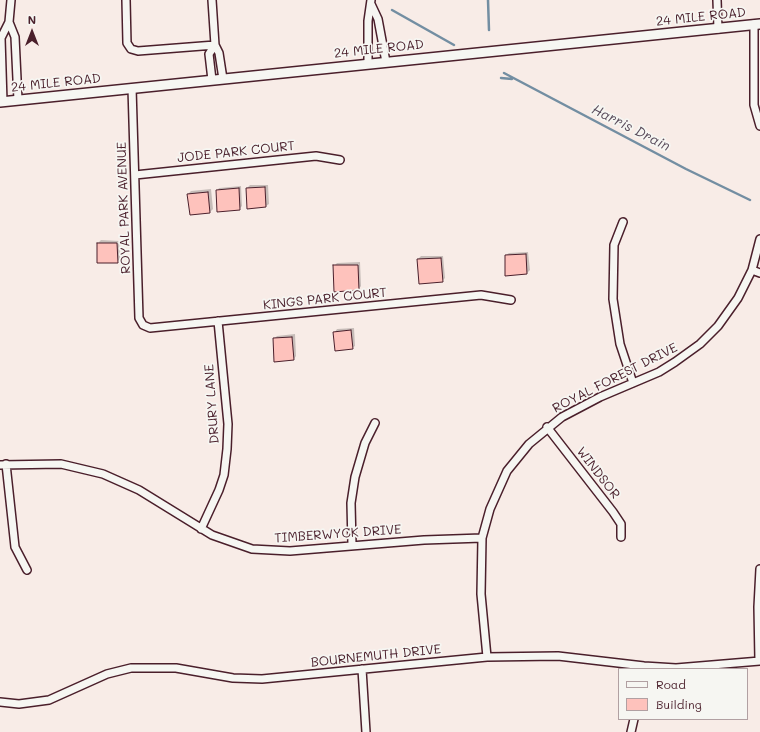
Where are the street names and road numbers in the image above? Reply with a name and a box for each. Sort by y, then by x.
street label: 24 MILE ROAD [655,5,747,29]
street label: 24 MILE ROAD [333,37,425,61]
street label: 24 MILE ROAD [10,71,102,95]
street label: JODE PARK COURT [176,138,296,166]
street label: ROYAL PARK AVENUE [114,142,134,274]
street label: KINGS PARK COURT [262,285,388,313]
street label: ROYAL FOREST DRIVE [550,340,680,416]
street label: DRURY LANE [201,364,223,444]
street label: WINDSOR [573,444,623,502]
street label: TIMBERWYCK DRIVE [274,522,402,546]
street label: BOURNEMUTH DRIVE [310,641,442,671]

